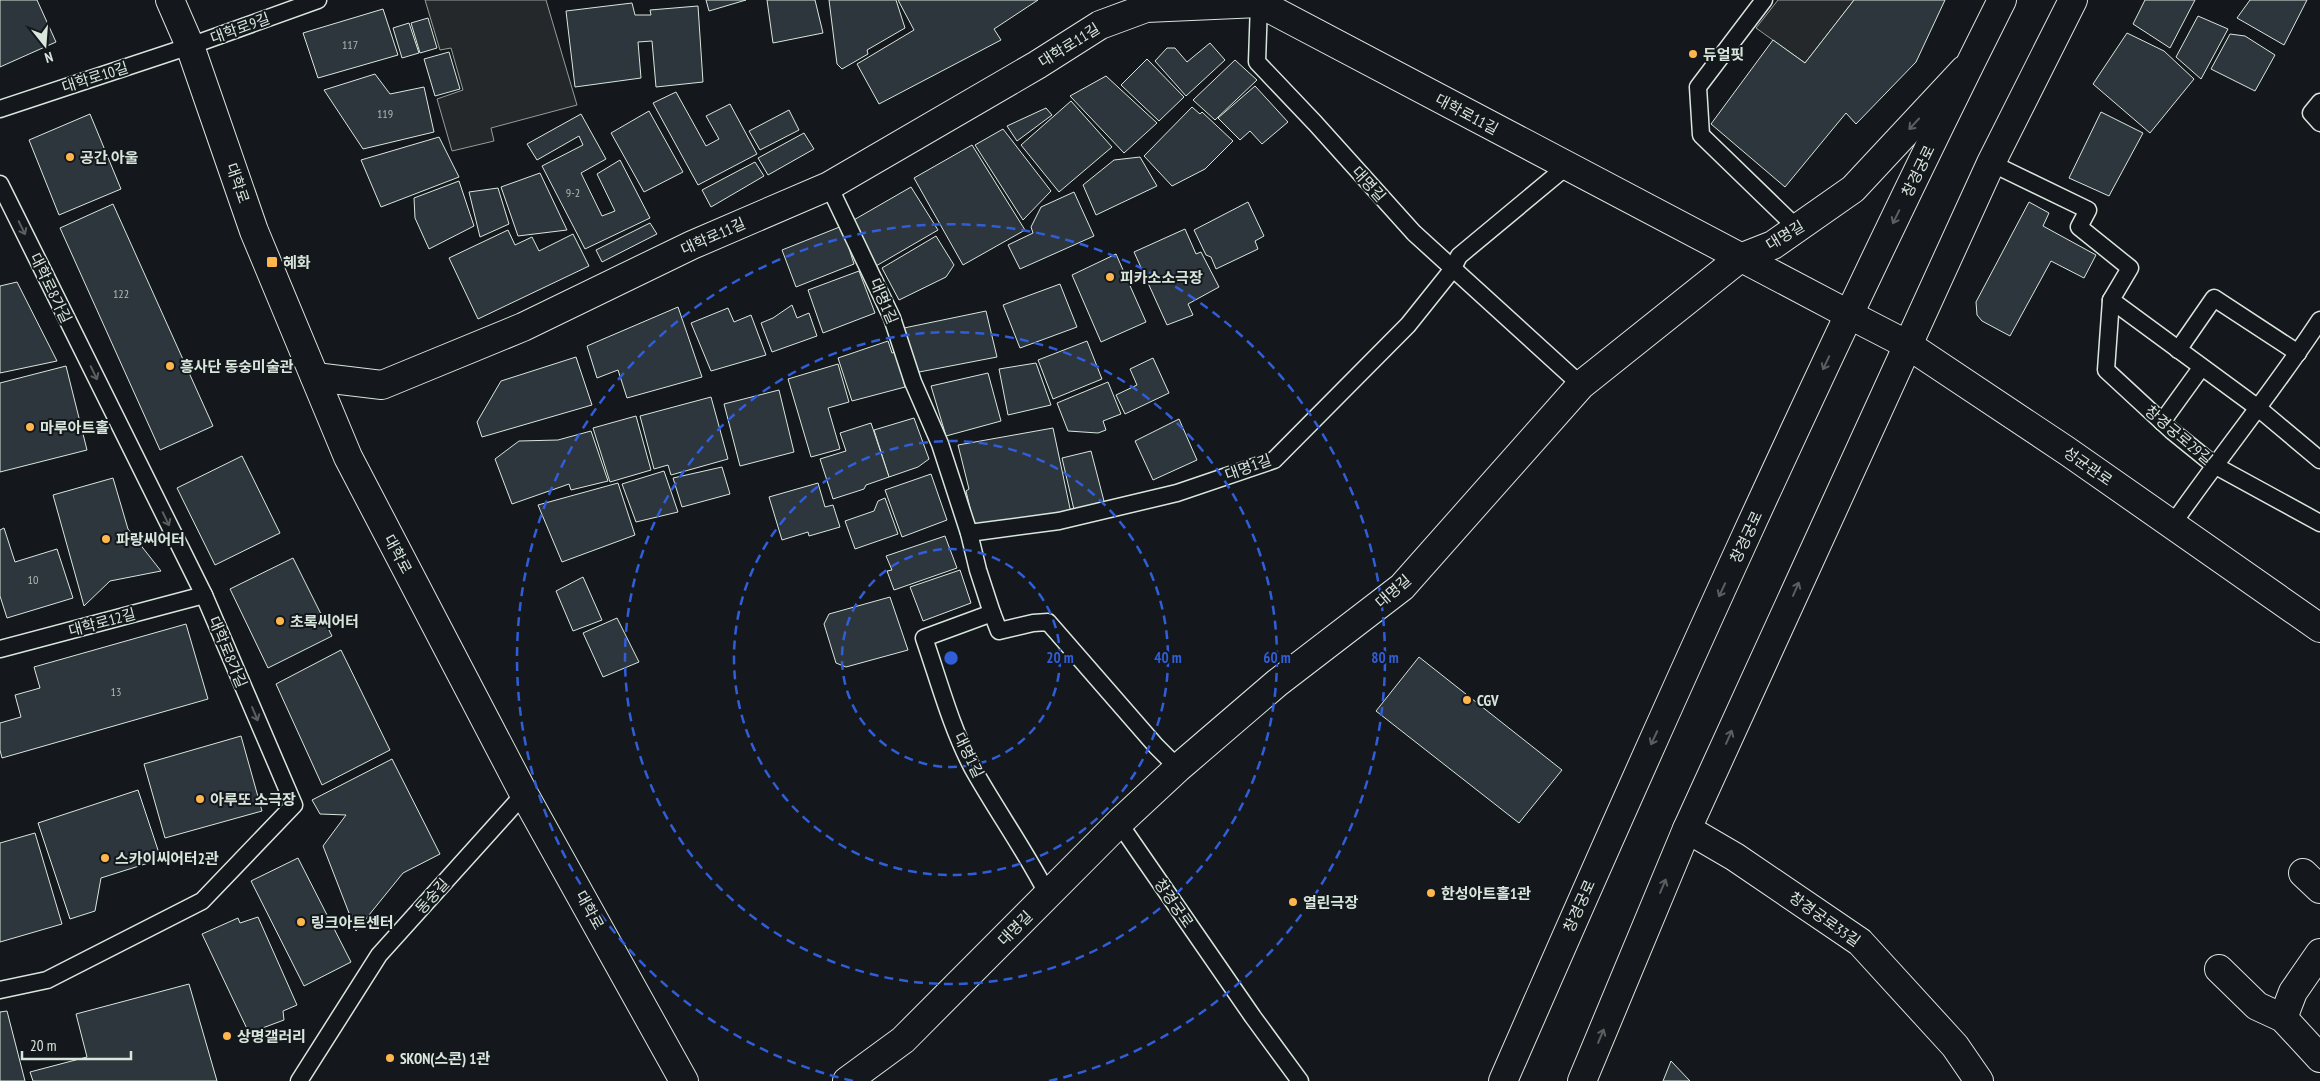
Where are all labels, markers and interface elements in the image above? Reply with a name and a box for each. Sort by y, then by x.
street label: 대학로9길 [208,8,272,48]
street label: 대학로11길 [1035,19,1103,71]
north arrow [20,20,70,70]
house number: 117 [342,37,358,52]
place label: 듀얼핏 [1703,45,1744,64]
text: N [43,48,55,67]
marker: 듀얼핏 [1687,48,1699,60]
street label: 대학로10길 [59,57,131,97]
street label: 대학로11길 [1432,89,1502,139]
house number: 119 [377,106,393,121]
one-way arrow [1908,118,1920,130]
street label: 창경궁로 [1897,142,1939,200]
place label: 공간 아울 [80,148,138,167]
marker: 공간 아울 [64,151,76,163]
street label: 대학로 [222,160,254,206]
street label: 대명길 [1348,162,1390,206]
house number: 9-2 [566,185,580,200]
one-way arrow [1891,209,1901,224]
street label: 대학로11길 [678,213,748,259]
street label: 대명길 [1762,216,1808,254]
one-way arrow [17,220,27,235]
street label: 대학로8가길 [26,250,76,326]
place label: 혜화 [283,253,311,272]
marker: 혜화 [265,255,279,269]
place label: 피카소소극장 [1120,268,1203,287]
marker: 피카소소극장 [1104,271,1116,283]
street label: 대명1길 [866,275,902,327]
house number: 122 [113,286,129,301]
one-way arrow [1820,355,1830,370]
place label: 흥사단 동숭미술관 [180,357,294,376]
marker: 흥사단 동숭미술관 [164,360,176,372]
one-way arrow [90,365,99,380]
street label: 창경궁로29길 [2141,401,2217,469]
place label: 마루아트홀 [40,418,109,437]
marker: 마루아트홀 [24,421,36,433]
street label: 성균관로 [2060,442,2116,490]
street label: 대명1길 [1222,450,1274,484]
street label: 창경궁로 [1726,508,1766,566]
one-way arrow [162,511,171,526]
place label: 파랑씨어터 [116,530,185,549]
street label: 대학로 [380,531,416,577]
marker: 파랑씨어터 [100,533,112,545]
street label: 대명길 [1371,570,1415,612]
house number: 10 [28,572,38,587]
one-way arrow [1716,582,1726,597]
one-way arrow [1792,582,1802,597]
street label: 대학로12길 [66,604,138,640]
place label: 초록씨어터 [290,612,359,631]
street label: 대학로8가길 [204,613,252,691]
marker: 초록씨어터 [274,615,286,627]
text: 20 m [1046,648,1074,667]
text: 40 m [1154,648,1182,667]
text: 60 m [1263,648,1291,667]
text: 80 m [1371,648,1399,667]
centre of rings [942,649,960,667]
house number: 13 [111,684,121,699]
place label: CGV [1477,691,1499,710]
marker: CGV [1461,694,1473,706]
one-way arrow [250,706,260,721]
street label: 대명1길 [950,729,988,781]
one-way arrow [1649,730,1658,745]
one-way arrow [1724,730,1734,745]
place label: 아루또 소극장 [210,790,296,809]
marker: 아루또 소극장 [194,793,206,805]
place label: 스카이씨어터2관 [115,849,219,868]
marker: 스카이씨어터2관 [99,852,111,864]
street label: 동숭길 [411,874,453,918]
street label: 창경궁로 [1150,875,1198,931]
street label: 창경궁로 [1559,877,1599,935]
one-way arrow [1659,879,1669,894]
place label: 한성아트홀1관 [1441,884,1531,903]
street label: 대학로 [572,887,608,933]
marker: 한성아트홀1관 [1425,887,1437,899]
street label: 창경궁로33길 [1786,888,1864,950]
place label: 열린극장 [1303,893,1358,912]
marker: 열린극장 [1287,896,1299,908]
street label: 대명길 [994,907,1036,949]
place label: 링크아트센터 [311,913,394,932]
marker: 링크아트센터 [295,916,307,928]
place label: 상명갤러리 [237,1027,306,1046]
scale bar [22,1028,131,1060]
one-way arrow [1596,1029,1606,1044]
marker: 상명갤러리 [221,1030,233,1042]
text: 20 m [30,1036,56,1055]
place label: SKON(스콘) 1관 [400,1049,491,1068]
marker: SKON(스콘) 1관 [384,1052,396,1064]

